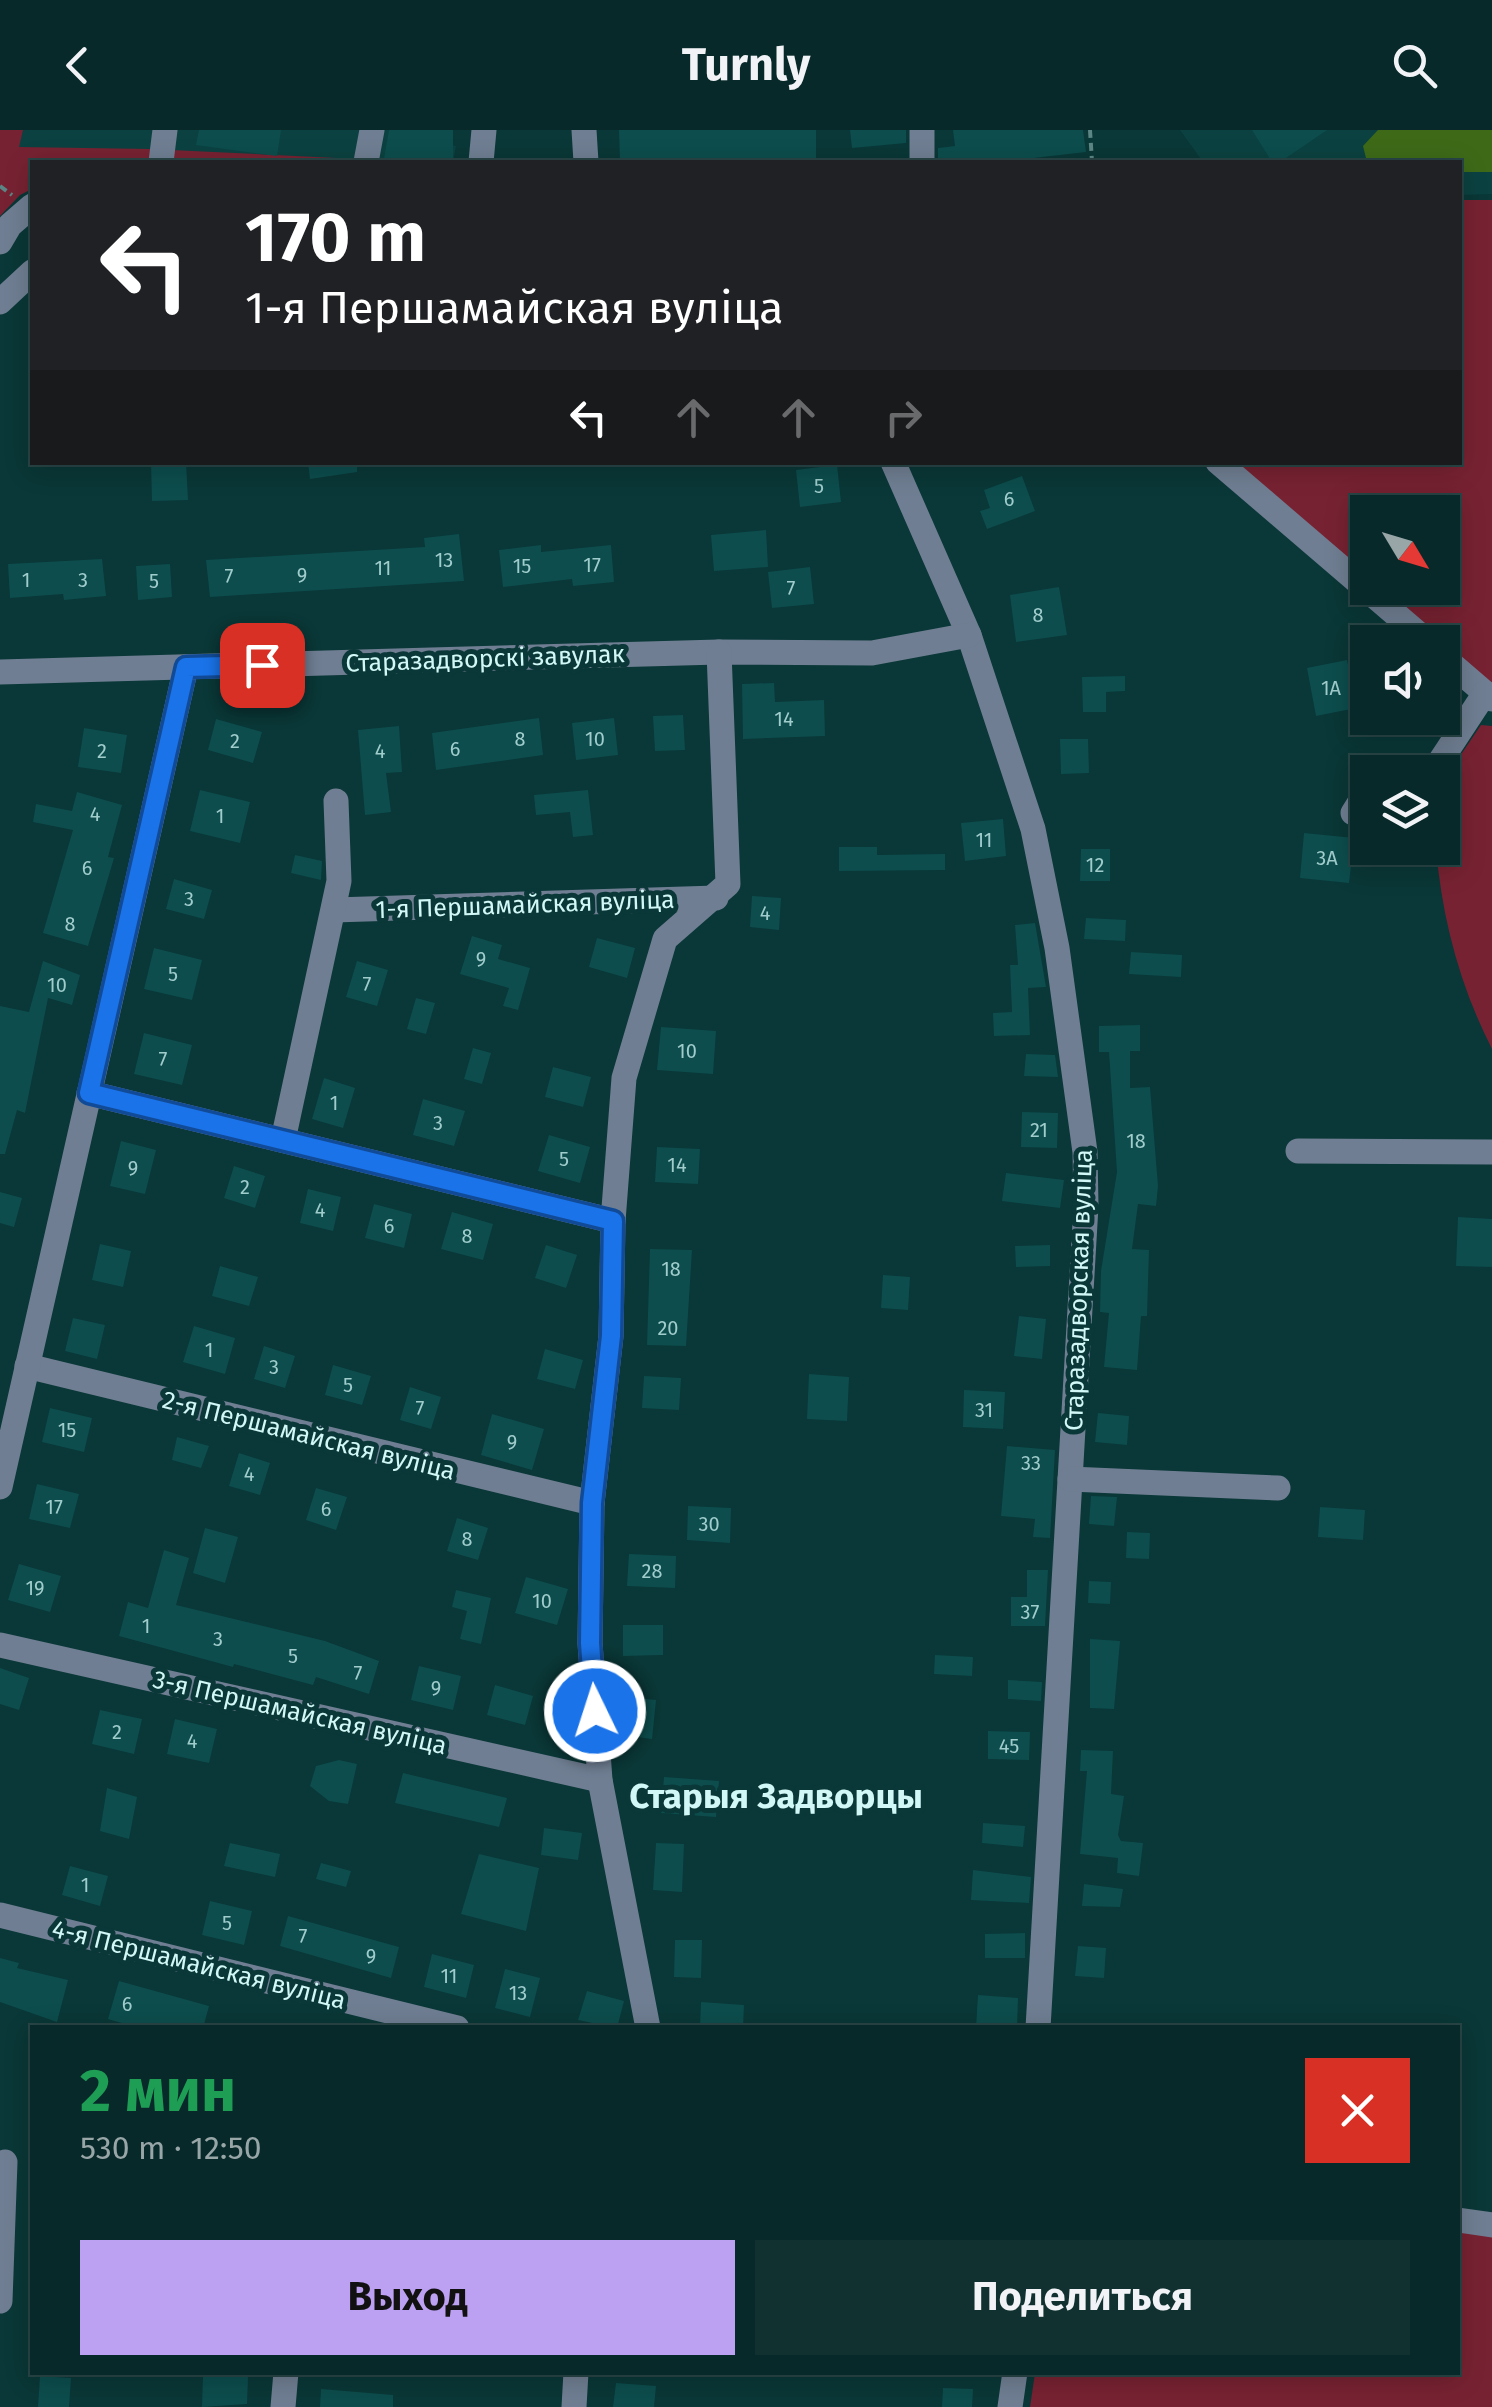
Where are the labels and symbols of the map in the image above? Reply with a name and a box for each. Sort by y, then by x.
house number: 5 [814,474,824,498]
house number: 6 [1004,487,1014,511]
north arrow [1350,495,1460,605]
house number: 13 [435,548,453,572]
house number: 17 [583,553,601,577]
house number: 15 [513,554,531,578]
house number: 11 [374,556,392,580]
house number: 9 [297,563,307,587]
house number: 7 [225,564,234,588]
house number: 1 [22,568,30,592]
house number: 3 [78,568,88,592]
house number: 5 [149,569,159,593]
house number: 7 [787,576,796,600]
house number: 8 [1032,603,1044,627]
pin [220,623,305,708]
street label: Старазадворскі завулак [345,639,625,679]
house number: 1А [1321,676,1342,700]
house number: 14 [774,707,794,731]
house number: 8 [514,727,526,751]
house number: 10 [585,727,605,751]
house number: 2 [230,729,240,753]
house number: 6 [450,737,460,761]
house number: 2 [97,739,107,763]
house number: 4 [375,739,386,763]
house number: 4 [90,802,101,826]
house number: 1 [216,804,224,828]
house number: 11 [975,828,993,852]
house number: 3А [1316,846,1338,870]
house number: 12 [1086,853,1104,877]
house number: 6 [82,856,92,880]
street label: 1-я Першамайская вуліца [375,885,675,925]
house number: 3 [184,887,194,911]
house number: 4 [760,901,771,925]
house number: 8 [64,912,76,936]
house number: 9 [476,947,486,971]
house number: 5 [168,962,178,986]
house number: 7 [363,972,372,996]
house number: 10 [47,973,67,997]
house number: 10 [677,1039,697,1063]
house number: 7 [159,1047,168,1071]
house number: 1 [330,1091,338,1115]
house number: 3 [433,1111,443,1135]
house number: 21 [1030,1118,1048,1142]
house number: 18 [1126,1129,1146,1153]
house number: 5 [559,1147,569,1171]
street label: Старазадворская вуліца [1059,1149,1099,1432]
house number: 14 [667,1153,687,1177]
house number: 9 [128,1156,138,1180]
house number: 2 [240,1175,250,1199]
house number: 4 [315,1198,326,1222]
house number: 6 [384,1214,394,1238]
house number: 8 [461,1224,473,1248]
house number: 18 [661,1257,681,1281]
house number: 20 [657,1316,679,1340]
house number: 1 [205,1338,213,1362]
house number: 3 [269,1355,279,1379]
house number: 5 [343,1373,353,1397]
street label: 2-я Першамайская вуліца [159,1385,458,1487]
house number: 7 [416,1396,425,1420]
house number: 31 [975,1398,993,1422]
house number: 15 [58,1418,76,1442]
house number: 9 [507,1430,517,1454]
house number: 33 [1021,1451,1041,1475]
house number: 4 [244,1462,255,1486]
house number: 17 [45,1495,63,1519]
house number: 6 [321,1497,331,1521]
house number: 30 [698,1512,720,1536]
house number: 8 [461,1527,473,1551]
house number: 28 [642,1559,662,1583]
house number: 19 [25,1576,45,1600]
house number: 10 [532,1589,552,1613]
house number: 37 [1021,1600,1039,1624]
house number: 1 [142,1614,150,1638]
house number: 3 [213,1627,223,1651]
house number: 5 [288,1644,298,1668]
position arrow [543,1659,647,1763]
house number: 7 [354,1661,363,1685]
street label: 3-я Першамайская вуліца [150,1665,450,1761]
house number: 9 [431,1676,441,1700]
house number: 2 [112,1720,122,1744]
house number: 4 [187,1729,198,1753]
house number: 45 [999,1734,1019,1758]
district label: Старыя Задворцы [629,1775,923,1817]
house number: 1 [81,1873,89,1897]
house number: 5 [222,1911,232,1935]
street label: 4-я Першамайская вуліца [49,1914,349,2016]
house number: 7 [299,1924,308,1948]
house number: 9 [366,1944,376,1968]
house number: 11 [440,1964,458,1988]
house number: 13 [509,1981,527,2005]
house number: 6 [122,1992,132,2016]

